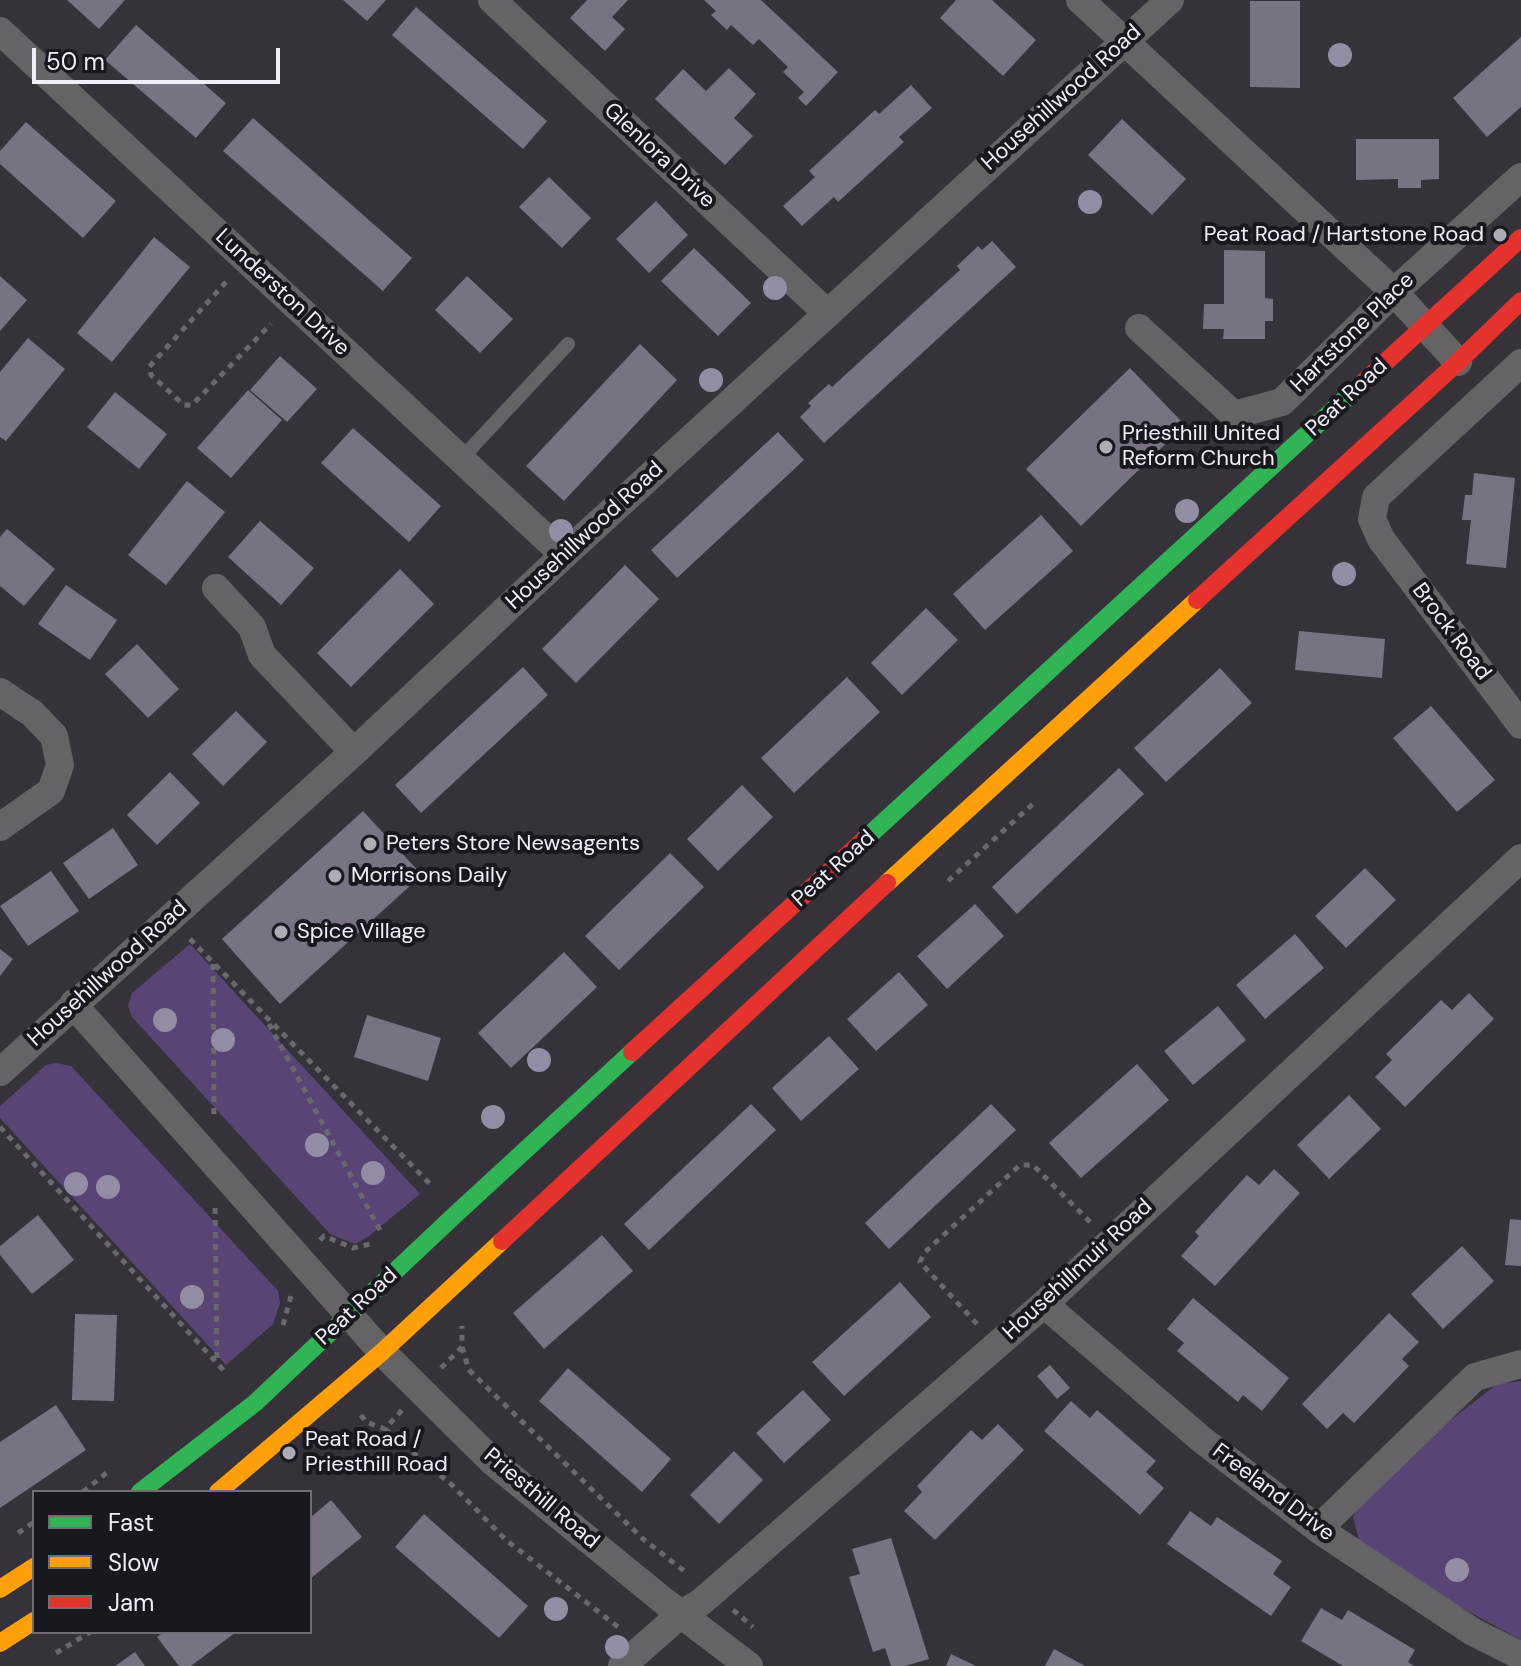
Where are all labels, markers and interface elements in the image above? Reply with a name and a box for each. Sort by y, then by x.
street label: Househillwood Road [977,20,1147,176]
scale bar [36,32,284,82]
text: 50 m [46,46,105,77]
street label: Glenlora Drive [598,98,720,214]
place label: Peat Road / Hartstone Road [1204,222,1484,248]
street label: Lunderston Drive [209,224,355,362]
marker: Peat Road / Hartstone Road [1491,226,1509,244]
street label: Hartstone Place [1286,267,1420,399]
street label: Peat Road [1301,354,1393,442]
place label: Priesthill United Reform Church [1122,421,1280,472]
marker: Priesthill United Reform Church [1097,438,1115,456]
street label: Househillwood Road [501,456,669,616]
street label: Brock Road [1406,578,1496,686]
street label: Peat Road [787,825,881,913]
place label: Peters Store Newsagents [386,831,640,857]
marker: Peters Store Newsagents [361,835,379,853]
place label: Morrisons Daily [351,863,507,889]
marker: Morrisons Daily [326,867,344,885]
street label: Househillwood Road [23,896,193,1052]
place label: Spice Village [297,919,426,945]
marker: Spice Village [272,923,290,941]
street label: Househillmuir Road [998,1194,1158,1346]
street label: Peat Road [311,1263,403,1351]
place label: Peat Road / Priesthill Road [305,1427,448,1478]
street label: Freeland Drive [1207,1439,1339,1547]
street label: Priesthill Road [478,1443,604,1555]
marker: Peat Road / Priesthill Road [280,1444,298,1462]
legend [32,1490,312,1634]
text: Fast [108,1507,154,1538]
text: Slow [108,1547,159,1578]
text: Jam [108,1587,154,1618]

